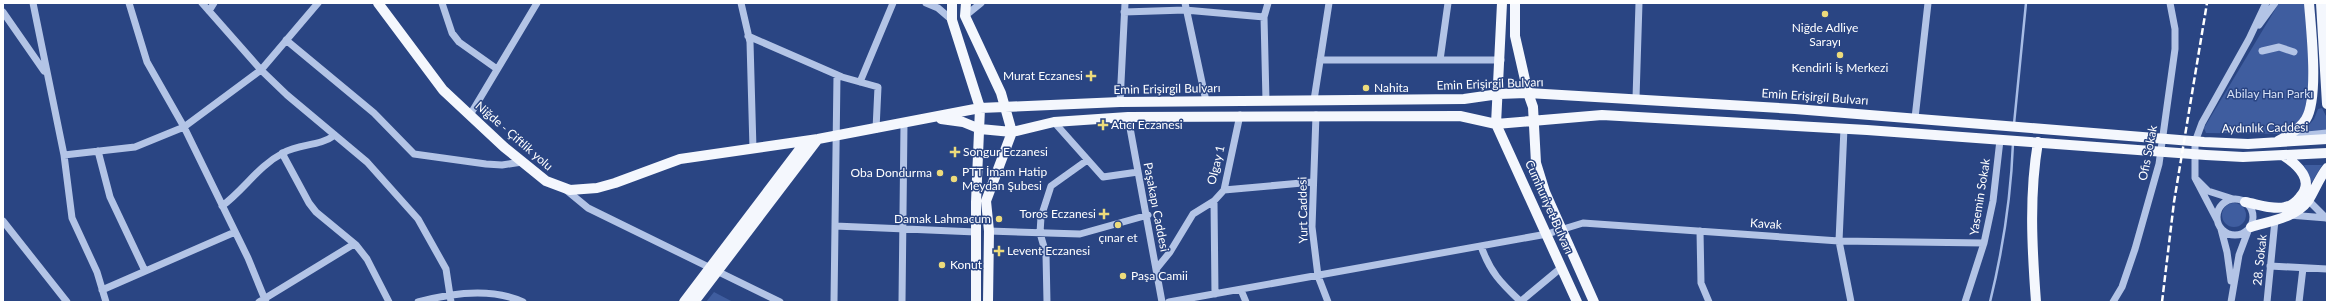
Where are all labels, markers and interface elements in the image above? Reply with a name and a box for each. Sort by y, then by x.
marker: Niğde Adliye Sarayı [1820,9,1830,19]
place label: Niğde Adliye Sarayı [1792,20,1858,49]
marker: Kendirli İş Merkezi [1835,50,1845,60]
place label: Kendirli İş Merkezi [1792,60,1889,75]
place label: Murat Eczanesi [1003,68,1083,83]
marker: Murat Eczanesi [1086,71,1096,81]
street label: Emin Erişirgil Bulvarı [1436,74,1544,93]
street label: Emin Erişirgil Bulvarı [1113,80,1221,97]
place label: Nahita [1374,80,1409,95]
marker: Nahita [1361,83,1371,93]
street label: Emin Erişirgil Bulvarı [1761,85,1869,108]
park label: Abilay Han Parkı [2227,86,2313,101]
street label: Niğde - Çiftlik yolu [472,98,556,173]
place label: Atıcı Eczanesi [1111,117,1183,132]
street label: Aydınlık Caddesi [2222,119,2309,136]
marker: Atıcı Eczanesi [1098,120,1108,130]
street label: Ofis Sokak [2135,123,2160,182]
street label: Olgay 1 [1203,143,1228,186]
place label: Songur Eczanesi [963,144,1048,159]
marker: Songur Eczanesi [950,147,960,157]
street label: Yasemin Sokak [1966,157,1993,236]
street label: Cumhuriyet Bulvarı [1522,158,1577,256]
street label: Paşakapı Caddesi [1140,161,1173,253]
place label: PTT İmam Hatip Meydan Şubesi [962,164,1047,193]
place label: Oba Dondurma [851,165,932,180]
marker: Oba Dondurma [935,168,945,178]
marker: PTT İmam Hatip Meydan Şubesi [949,174,959,184]
street label: Yurt Caddesi [1294,176,1311,244]
place label: Toros Eczanesi [1020,206,1096,221]
marker: Toros Eczanesi [1099,209,1109,219]
place label: Damak Lahmacum [894,211,991,226]
marker: Damak Lahmacum [994,214,1004,224]
street label: Kavak [1750,215,1783,232]
marker: çınar et [1113,220,1123,230]
place label: çınar et [1098,230,1138,245]
street label: 28. Sokak [2249,233,2270,286]
place label: Levent Eczanesi [1007,243,1090,258]
marker: Levent Eczanesi [994,246,1004,256]
place label: Konut [950,257,983,272]
marker: Konut [937,260,947,270]
place label: Paşa Camii [1131,268,1188,283]
marker: Paşa Camii [1118,271,1128,281]

